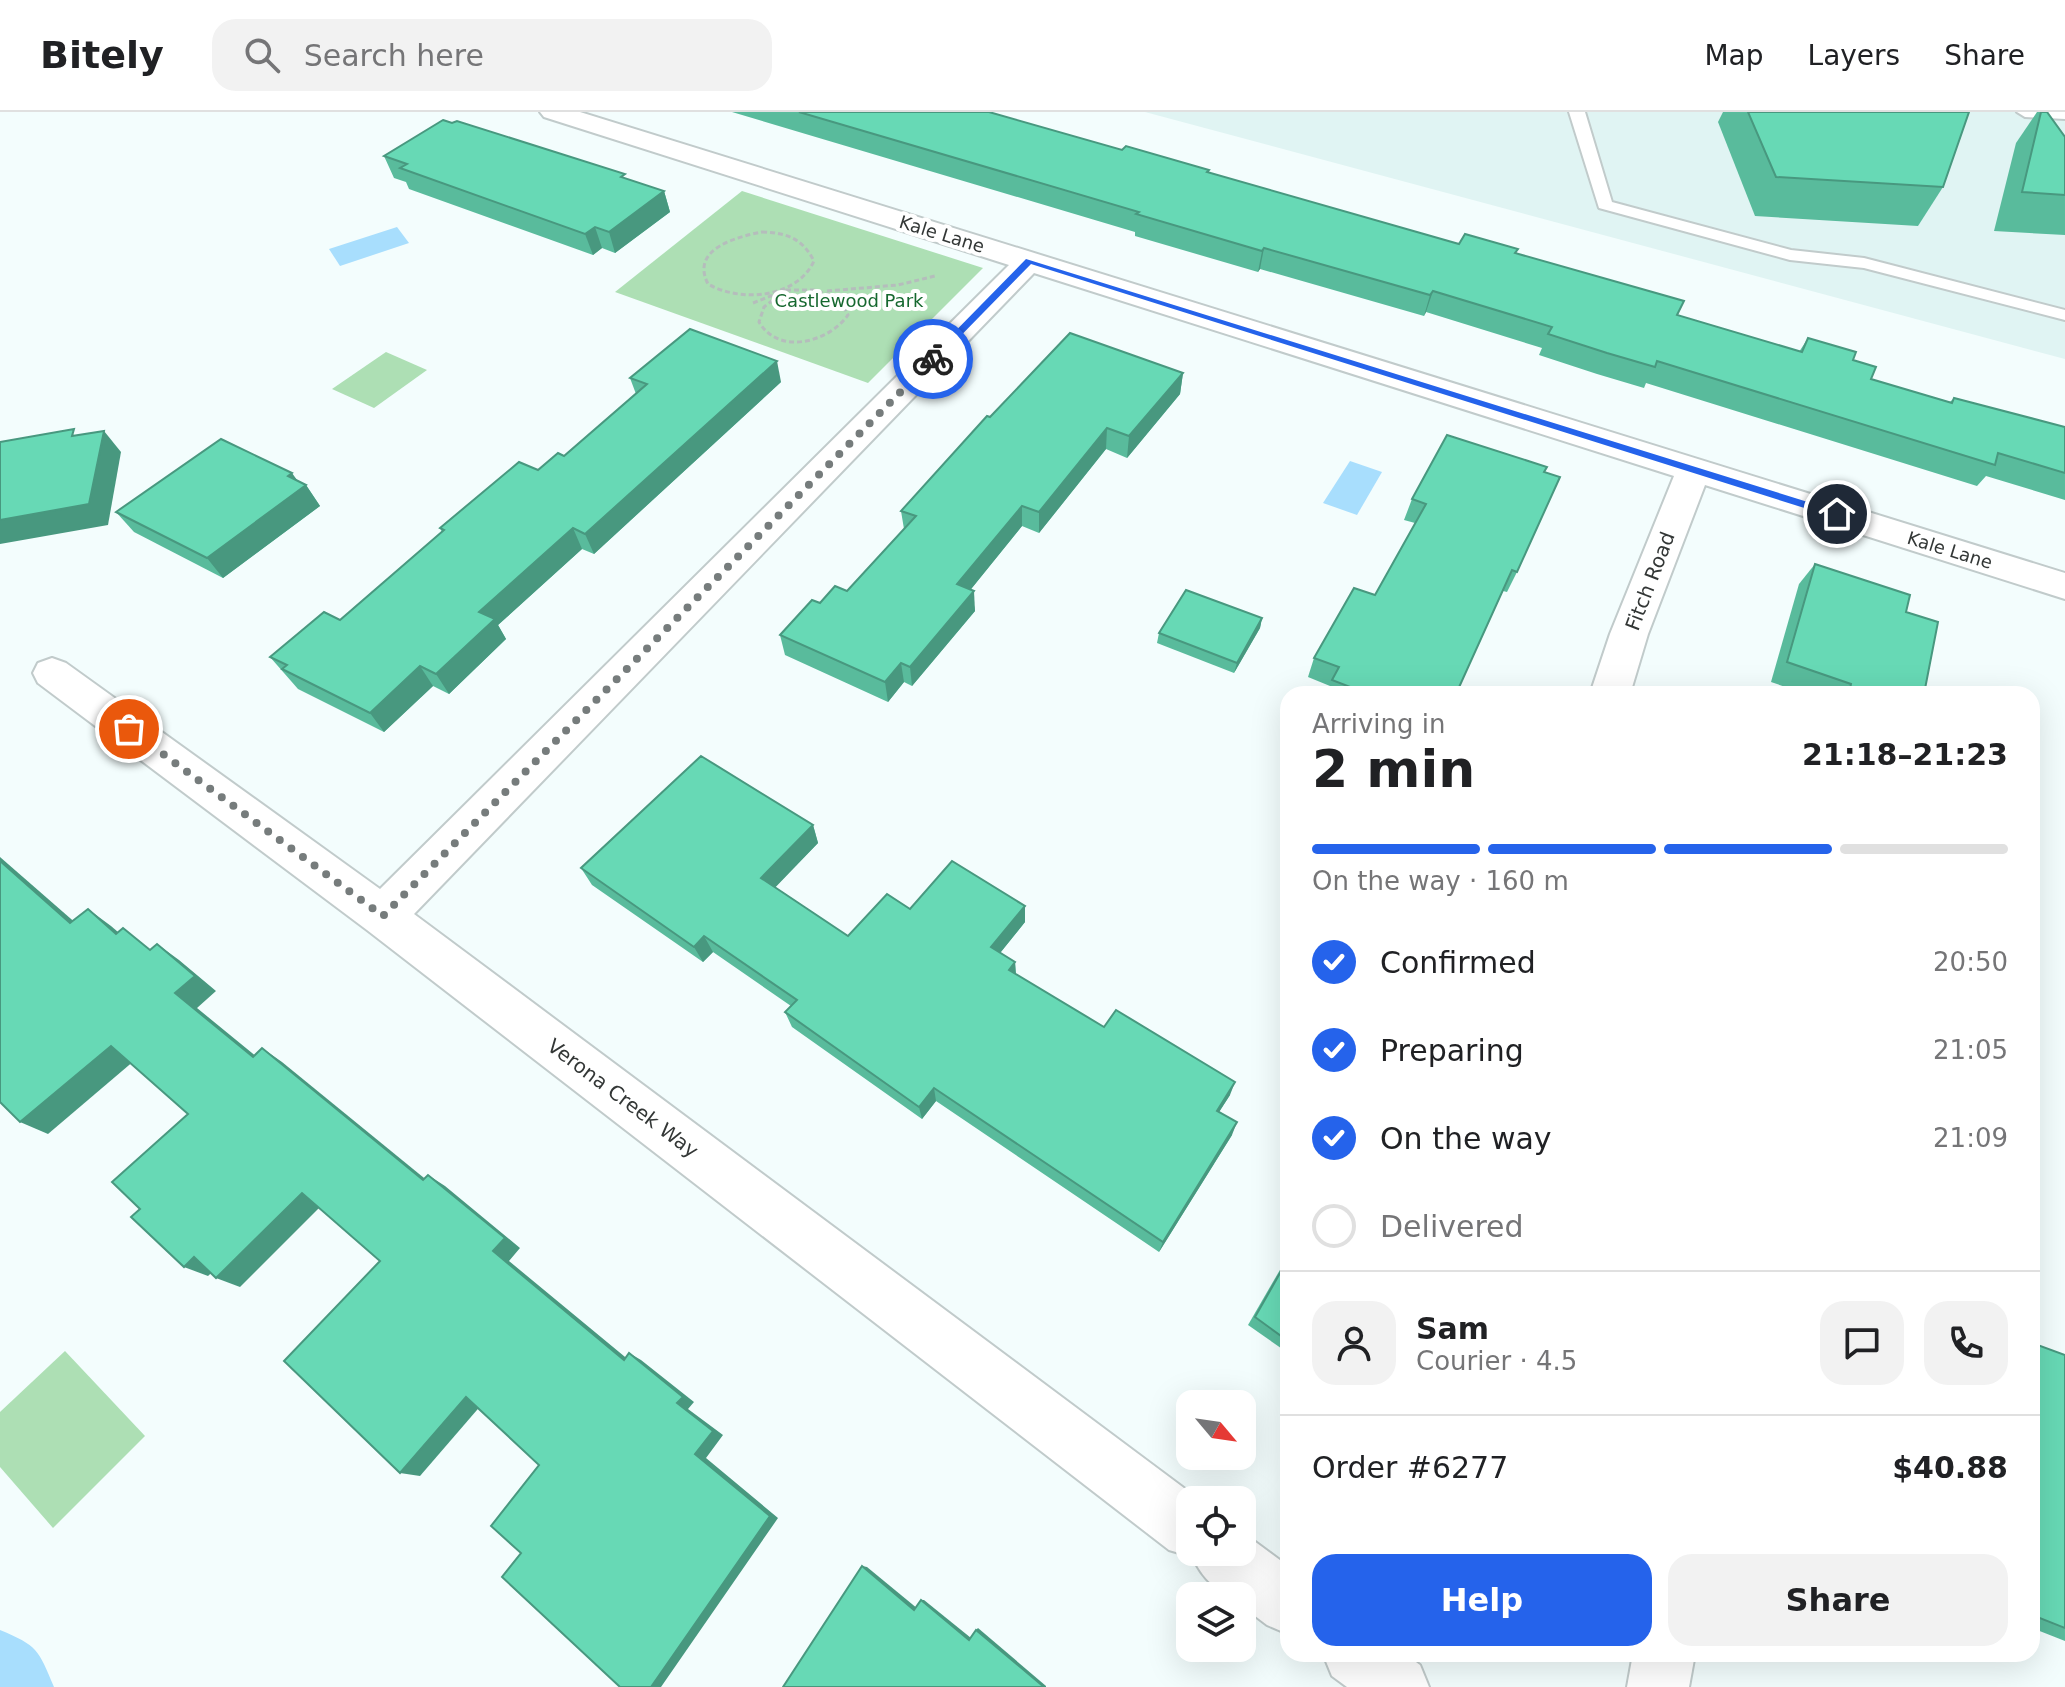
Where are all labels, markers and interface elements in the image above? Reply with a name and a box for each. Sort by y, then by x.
search box [212,19,772,91]
text: Bitely [40,33,164,77]
icon: search [240,33,284,77]
text: Search here [304,38,484,73]
text: Map [1704,39,1764,72]
text: Layers [1808,39,1900,72]
text: Share [1944,39,2025,72]
street label: Kale Lane [897,211,987,257]
park label: Castlewood Park [775,290,924,311]
courier [893,319,973,399]
icon: bike [911,337,955,381]
pin [1803,480,1871,548]
icon: home [1815,492,1859,536]
street label: Kale Lane [1905,527,1995,573]
street label: Fitch Road [1620,528,1680,634]
pin [95,695,163,763]
icon: bag [107,707,151,751]
text: Arriving in [1312,709,1446,739]
text: 21:18–21:23 [1802,737,2008,772]
text: 2 min [1312,739,1475,799]
text: On the way · 160 m [1312,866,1569,896]
icon: check [1312,940,1356,984]
text: Confirmed [1380,945,1536,980]
text: 20:50 [1933,947,2008,977]
icon: check [1312,1028,1356,1072]
street label: Verona Creek Way [543,1033,703,1163]
text: Preparing [1380,1033,1524,1068]
text: 21:05 [1933,1035,2008,1065]
icon: check [1312,1116,1356,1160]
text: On the way [1380,1121,1552,1156]
text: 21:09 [1933,1123,2008,1153]
text: Delivered [1380,1209,1524,1244]
button: person [1312,1301,1396,1385]
button: chat [1820,1301,1904,1385]
button: phone [1924,1301,2008,1385]
text: Sam [1416,1311,1489,1346]
text: Courier · 4.5 [1416,1346,1577,1376]
north arrow [1176,1390,1256,1470]
map controls [1176,1390,1256,1662]
text: Order #6277 [1312,1450,1508,1485]
text: $40.88 [1892,1450,2008,1485]
button: locate [1176,1486,1256,1566]
button: Help [1312,1554,1652,1646]
button: Share [1668,1554,2008,1646]
button: layers [1176,1582,1256,1662]

